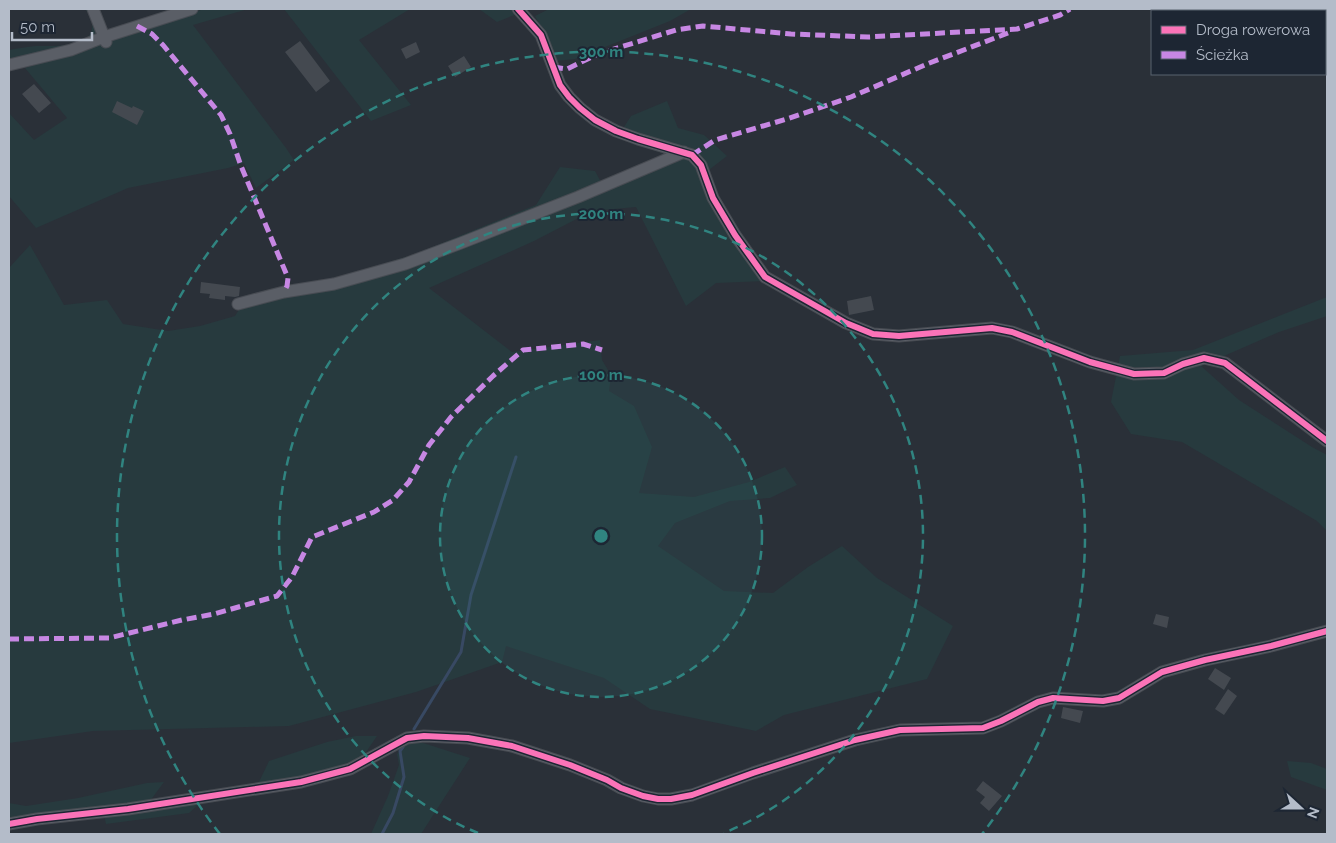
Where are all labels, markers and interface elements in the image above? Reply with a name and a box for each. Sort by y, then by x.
scale bar [12,10,92,42]
legend [1151,10,1326,75]
text: 50 m [20,18,55,36]
text: Droga rowerowa [1196,21,1310,39]
text: 300 m [579,43,623,61]
text: Ścieżka [1196,46,1249,64]
text: 200 m [579,205,623,223]
text: 100 m [579,366,623,384]
centre of rings [592,527,610,545]
north arrow [1276,783,1326,833]
text: N [1304,805,1323,821]

